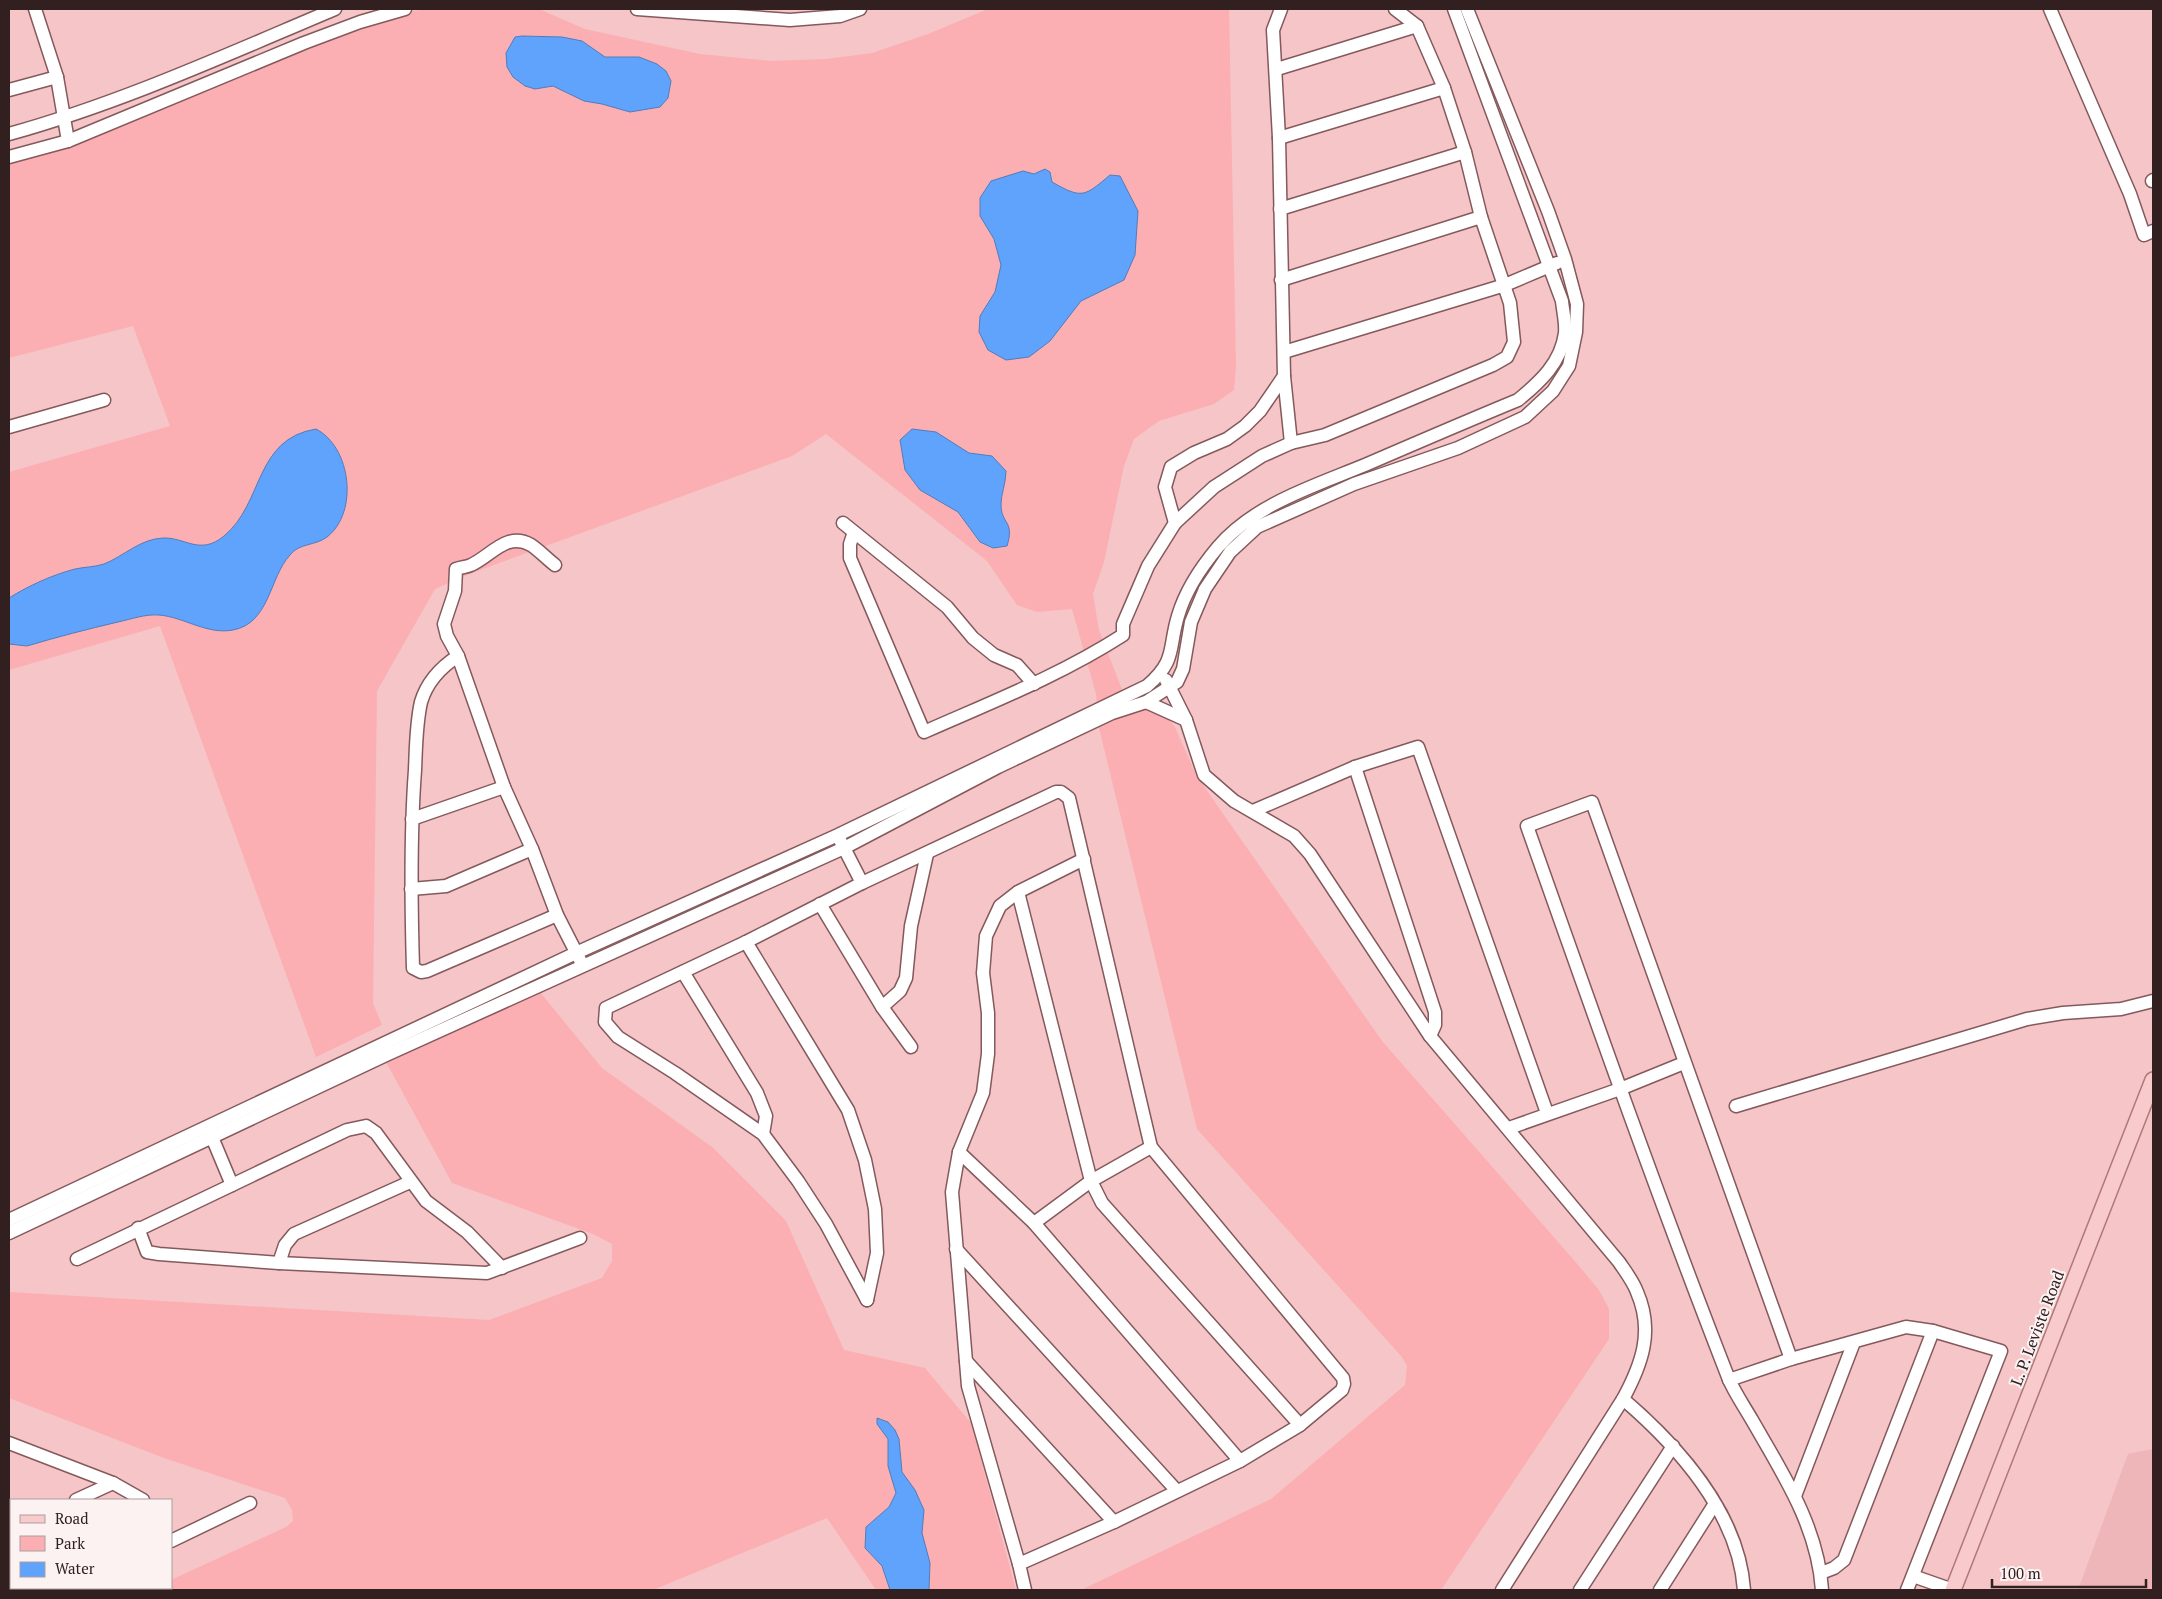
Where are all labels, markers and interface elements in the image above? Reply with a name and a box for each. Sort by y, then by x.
street label: L. P. Leviste Road [2005,1267,2069,1389]
legend [10,1499,172,1589]
text: Road [55,1508,88,1528]
text: Park [55,1533,85,1553]
scale bar [1992,1556,2146,1588]
text: Water [55,1558,95,1578]
text: 100 m [2000,1563,2041,1583]

